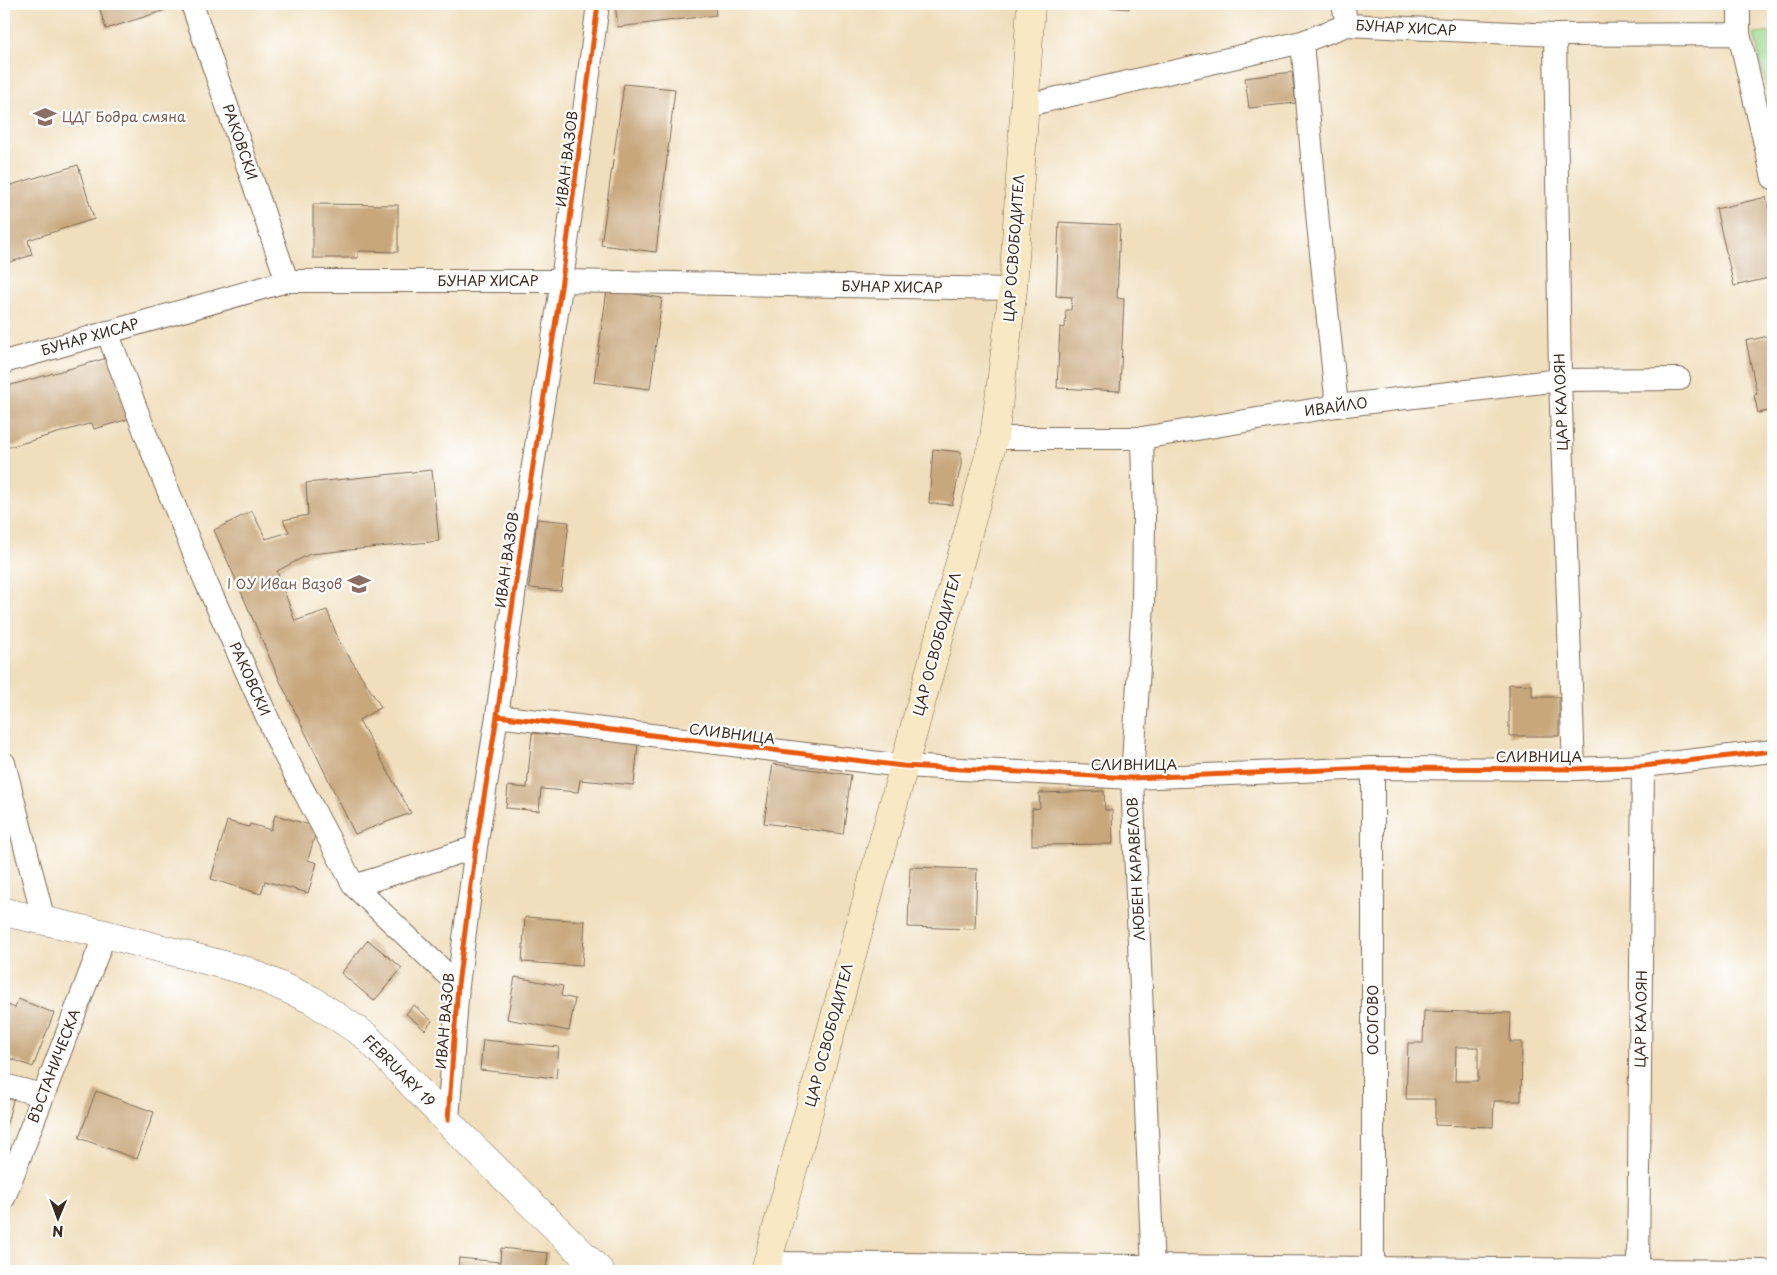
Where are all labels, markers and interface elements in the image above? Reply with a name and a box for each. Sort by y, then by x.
street label: БУНАР ХИСАР [1355,14,1457,41]
street label: РАКОВСКИ [218,101,263,183]
school or university icon: ЦДГ Бодра смяна [32,104,58,130]
place label: ЦДГ Бодра смяна [62,106,186,127]
street label: ИВАН ВАЗОВ [550,110,583,208]
street label: ЦАР ОСВОБОДИТЕЛ [998,174,1029,322]
street label: БУНАР ХИСАР [438,270,539,291]
street label: БУНАР ХИСАР [841,275,943,298]
street label: БУНАР ХИСАР [39,312,142,361]
street label: ЦАР КАЛОЯН [1548,353,1573,451]
street label: ИВАЙЛО [1303,392,1369,421]
street label: ИВАН ВАЗОВ [489,511,524,609]
street label: ЦАР ОСВОБОДИТЕЛ [907,570,966,718]
school or university icon: I ОУ Иван Вазов [346,571,372,597]
place label: I ОУ Иван Вазов [227,573,342,594]
street label: РАКОВСКИ [225,638,276,719]
street label: СЛИВНИЦА [688,718,777,749]
street label: СЛИВНИЦА [1496,746,1583,767]
street label: СЛИВНИЦА [1091,754,1178,775]
street label: ЛЮБЕН КАРАВЕЛОВ [1121,797,1150,941]
street label: ЦАР ОСВОБОДИТЕЛ [799,961,858,1109]
street label: ЦАР КАЛОЯН [1629,970,1652,1068]
street label: ИВАН ВАЗОВ [430,972,459,1070]
street label: ОСОГОВО [1362,985,1383,1055]
street label: ВЪСТАНИЧЕСКА [22,1006,85,1126]
street label: FEBRUARY 19 [358,1030,440,1112]
north arrow [32,1192,82,1242]
text: N [52,1221,63,1242]

